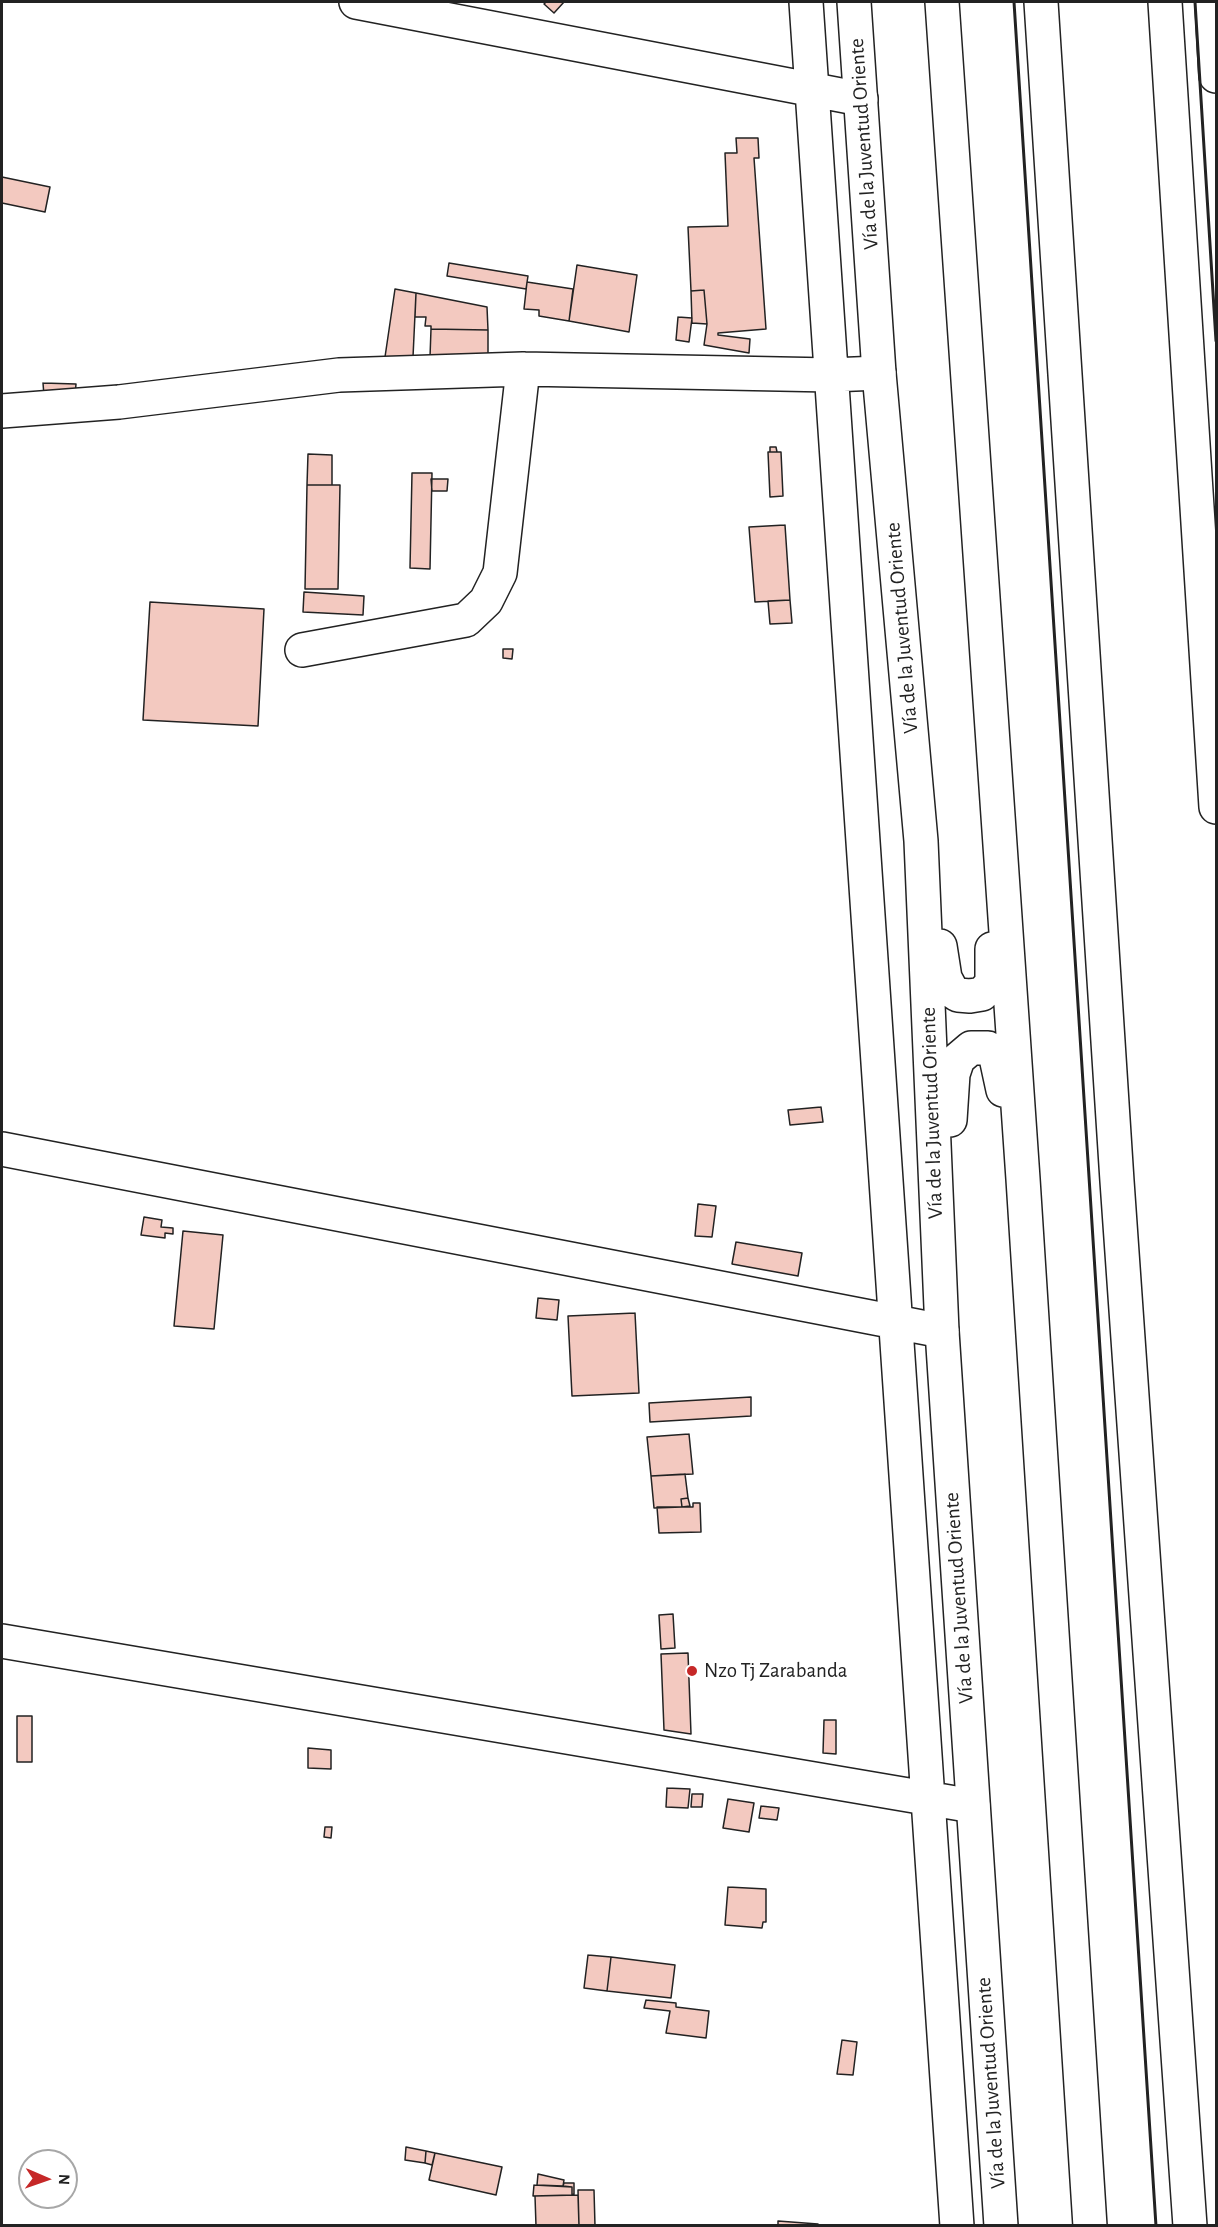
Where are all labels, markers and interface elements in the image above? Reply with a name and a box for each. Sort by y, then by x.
street label: Vía de la Juventud Oriente [844,37,884,251]
street label: Vía de la Juventud Oriente [880,521,924,735]
street label: Vía de la Juventud Oriente [916,1007,948,1219]
street label: Vía de la Juventud Oriente [939,1491,979,1705]
place label: Nzo Tj Zarabanda [704,1658,848,1684]
marker: Nzo Tj Zarabanda [685,1664,699,1678]
street label: Vía de la Juventud Oriente [971,1976,1011,2190]
north arrow [18,2149,78,2209]
text: N [56,2174,72,2185]

